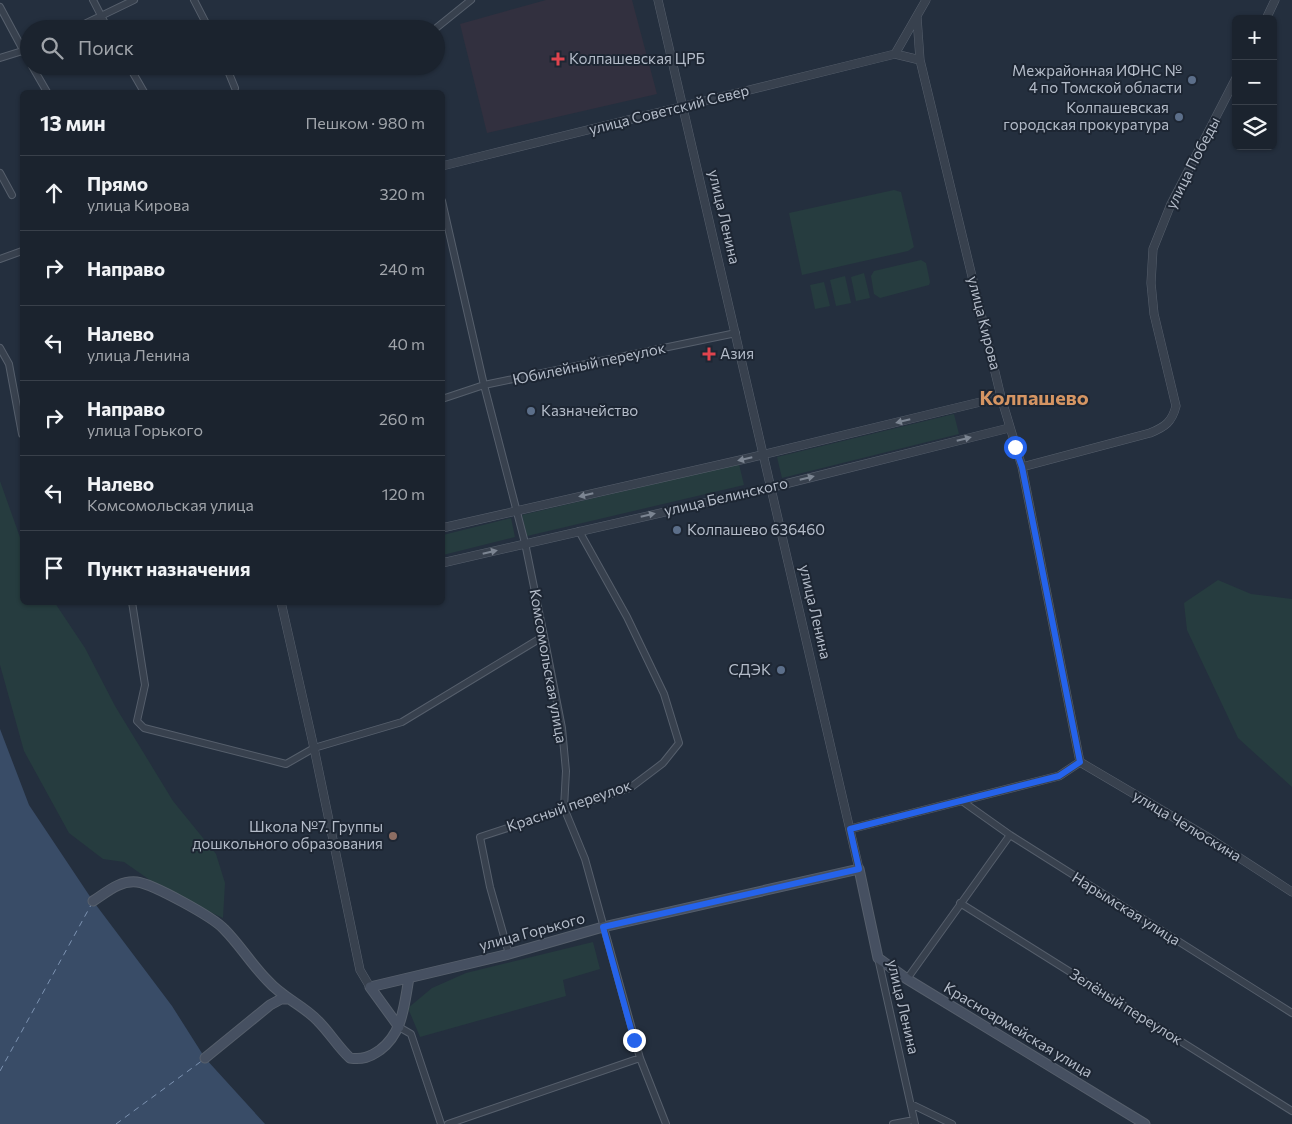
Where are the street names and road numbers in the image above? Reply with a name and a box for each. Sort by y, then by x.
street label: улица Советский Север [587,80,751,138]
street label: улица Победы [1161,114,1223,212]
street label: улица Ленина [705,168,745,266]
street label: улица Кирова [965,274,1005,372]
street label: Юбилейный переулок [511,338,667,388]
street label: улица Белинского [662,473,789,519]
street label: улица Ленина [796,563,836,661]
street label: Комсомольская улица [527,587,571,744]
street label: Красный переулок [504,775,633,835]
street label: улица Челюскина [1130,786,1245,865]
street label: Нарымская улица [1069,868,1184,949]
street label: улица Горького [477,908,587,954]
street label: улица Ленина [884,958,924,1056]
street label: Зелёный переулок [1067,964,1186,1048]
street label: Красноармейская улица [941,978,1096,1081]

